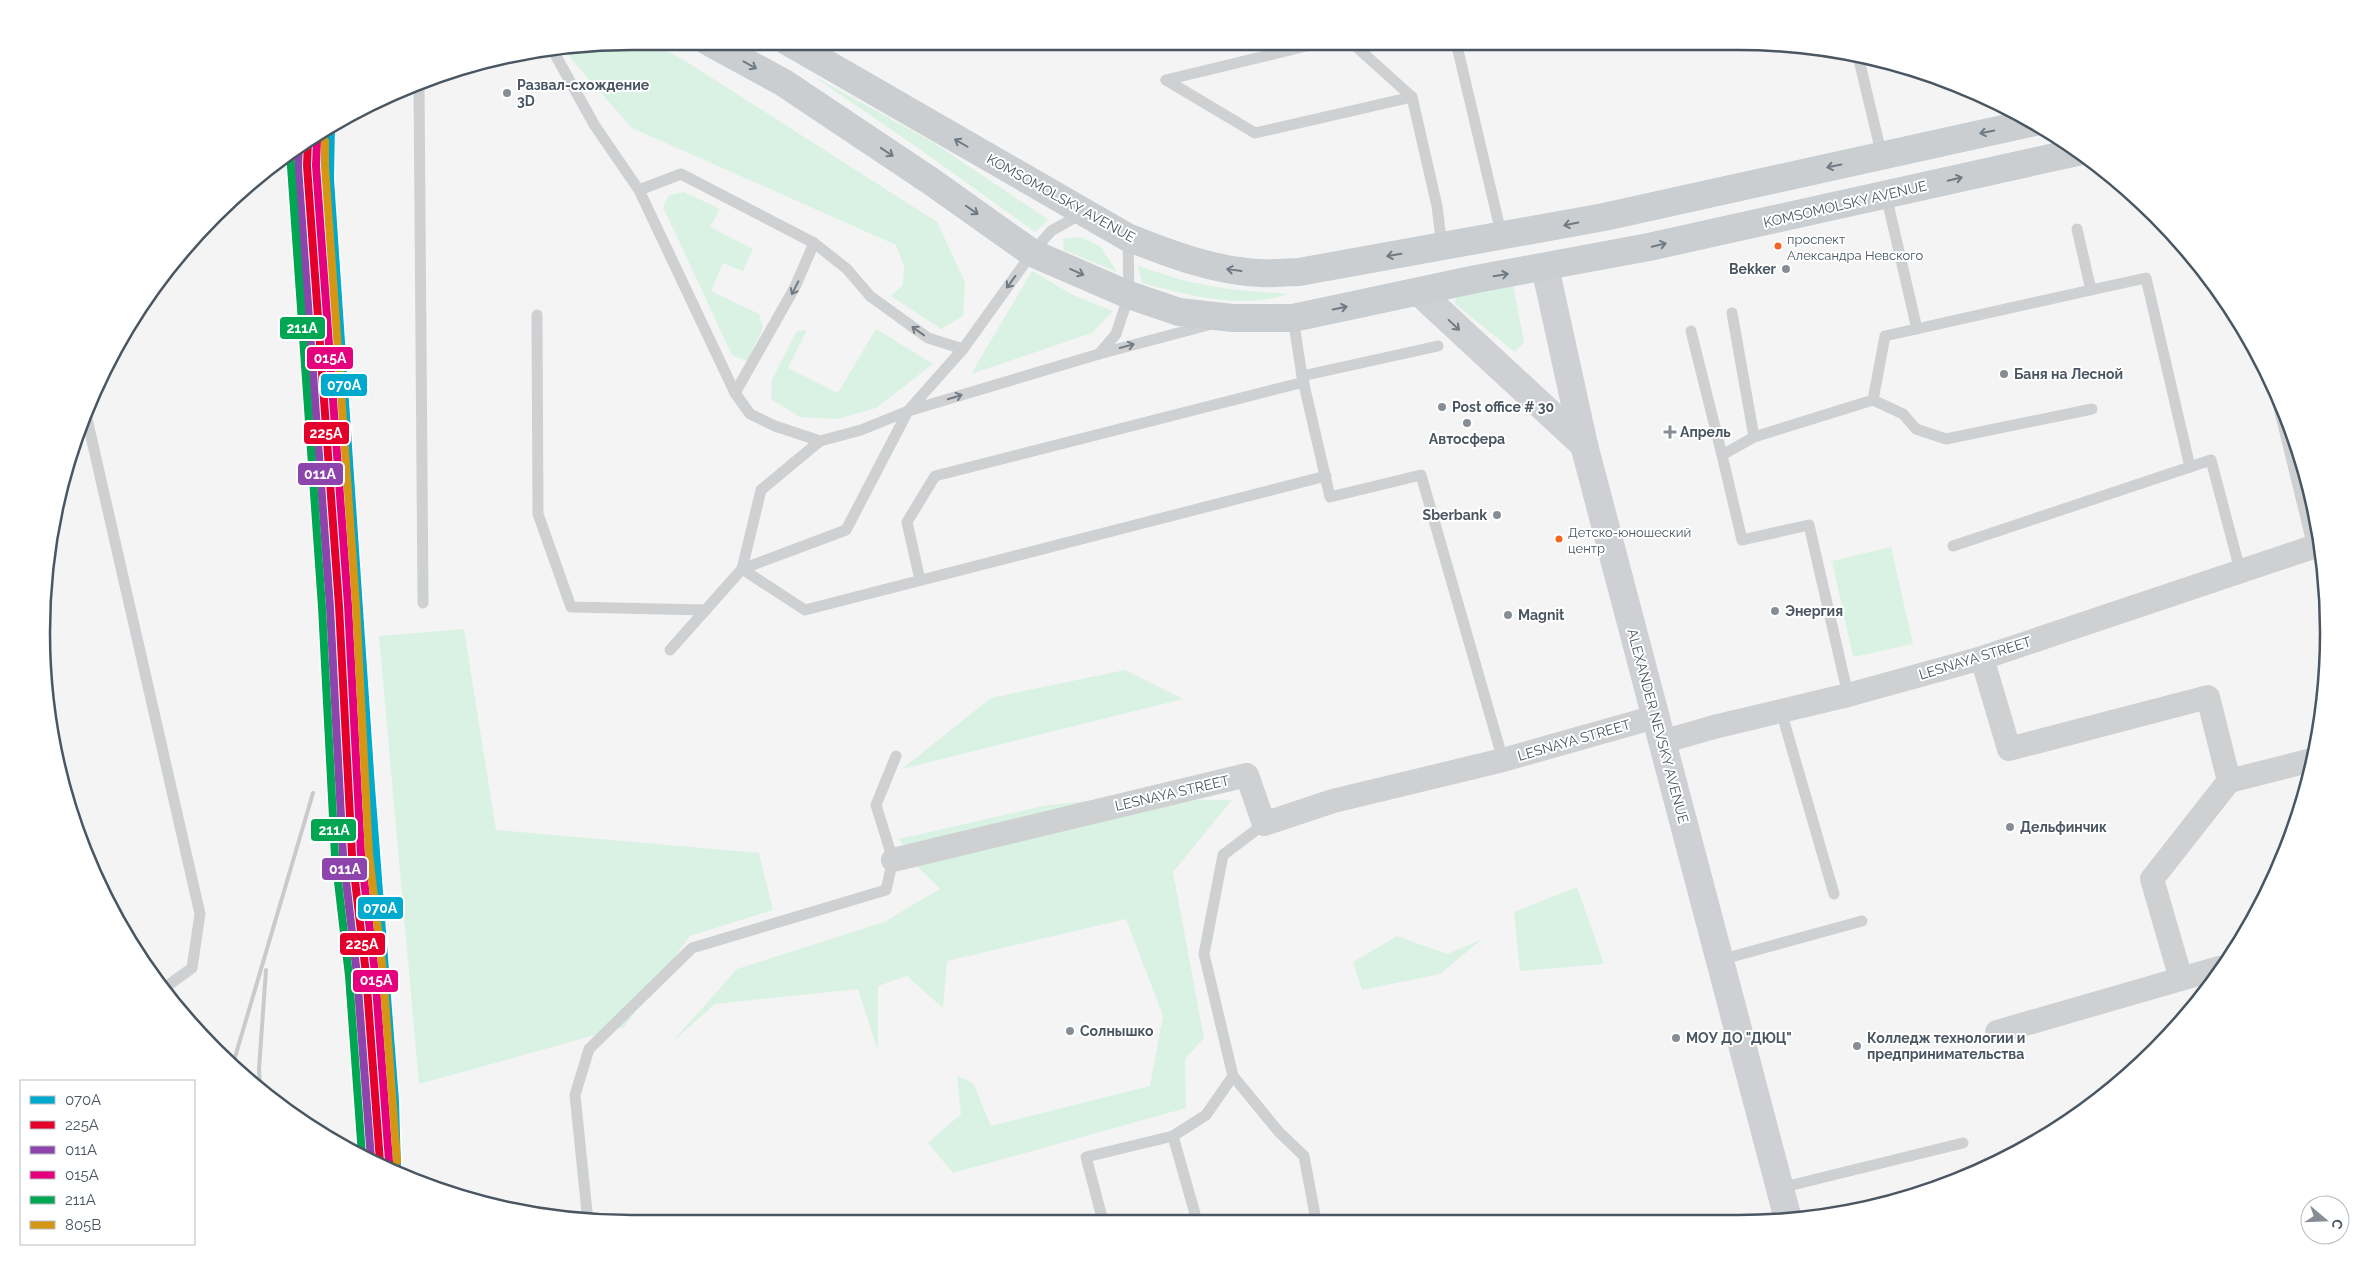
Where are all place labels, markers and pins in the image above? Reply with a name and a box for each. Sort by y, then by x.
place label: Развал-схождение 3D [517,77,650,109]
marker: Развал-схождение 3D [501,87,513,99]
place label: проспект Александра Невского [1787,232,1924,263]
marker: проспект Александра Невского [1773,241,1783,251]
place label: Bekker [1729,261,1777,277]
marker: Bekker [1780,263,1792,275]
place label: Баня на Лесной [2014,366,2123,382]
marker: Баня на Лесной [1998,368,2010,380]
place label: Post office # 30 [1452,399,1554,415]
marker: Post office # 30 [1436,401,1448,413]
marker: Автосфера [1461,417,1473,429]
place label: Апрель [1680,424,1731,440]
marker: Апрель [1664,426,1676,438]
place label: Автосфера [1429,431,1505,447]
place label: Sberbank [1423,507,1487,523]
marker: Sberbank [1491,509,1503,521]
place label: Детско-юношеский центр [1568,525,1691,556]
marker: Детско-юношеский центр [1554,534,1564,544]
place label: Энергия [1785,603,1843,619]
marker: Энергия [1769,605,1781,617]
place label: Magnit [1518,607,1565,623]
marker: Magnit [1502,609,1514,621]
place label: Дельфинчик [2020,819,2107,835]
marker: Дельфинчик [2004,821,2016,833]
place label: Солнышко [1080,1023,1154,1039]
marker: Солнышко [1064,1025,1076,1037]
place label: МОУ ДО "ДЮЦ" [1686,1030,1792,1046]
place label: Колледж технологии и предпринимательства [1867,1030,2025,1062]
marker: МОУ ДО "ДЮЦ" [1670,1032,1682,1044]
marker: Колледж технологии и предпринимательства [1851,1040,1863,1052]

